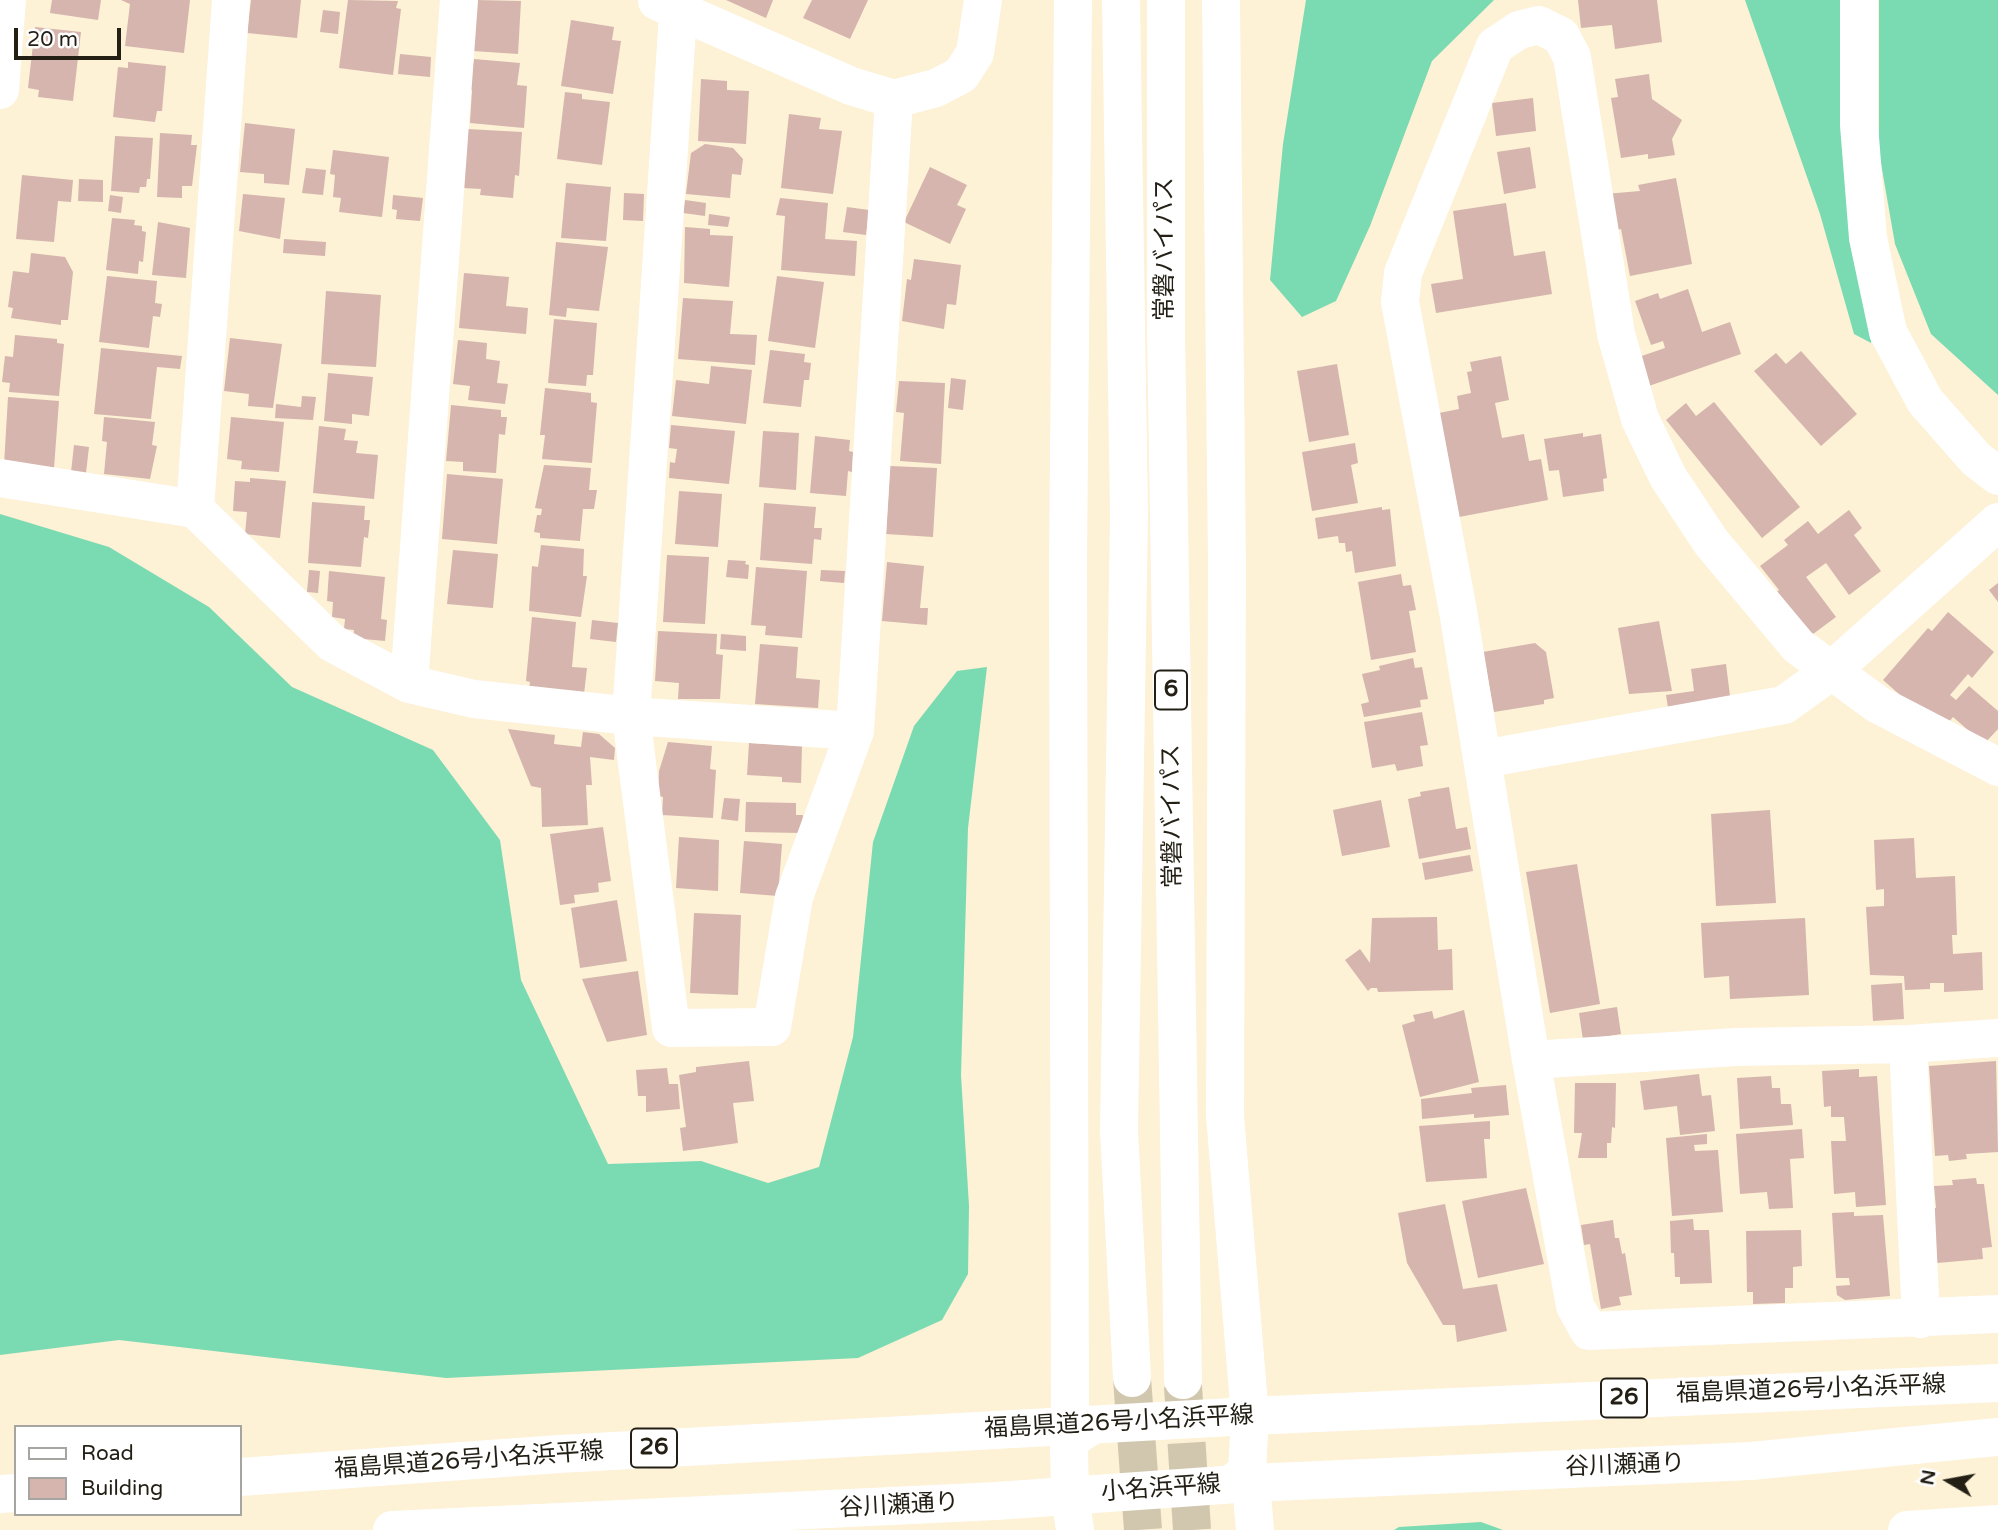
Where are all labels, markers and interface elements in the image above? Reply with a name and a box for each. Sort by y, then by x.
scale bar [18,14,124,58]
text: 20 m [27,27,78,52]
street label: 常磐バイパス [1152,177,1180,321]
road number: 6 [1155,670,1187,710]
street label: 常磐バイパス [1157,744,1189,888]
street label: 福島県道26号小名浜平線 [1676,1371,1946,1409]
road number: 26 [1601,1378,1647,1418]
street label: 福島県道26号小名浜平線 [983,1402,1255,1444]
legend [14,1425,242,1516]
road number: 26 [631,1428,677,1468]
street label: 福島県道26号小名浜平線 [333,1437,605,1485]
text: Road [81,1441,134,1466]
north arrow [1914,1446,1984,1516]
street label: 谷川瀬通り [1565,1450,1685,1482]
text: N [1916,1468,1940,1487]
street label: 小名浜平線 [1100,1470,1222,1508]
text: Building [81,1476,163,1501]
street label: 谷川瀬通り [838,1488,960,1524]

